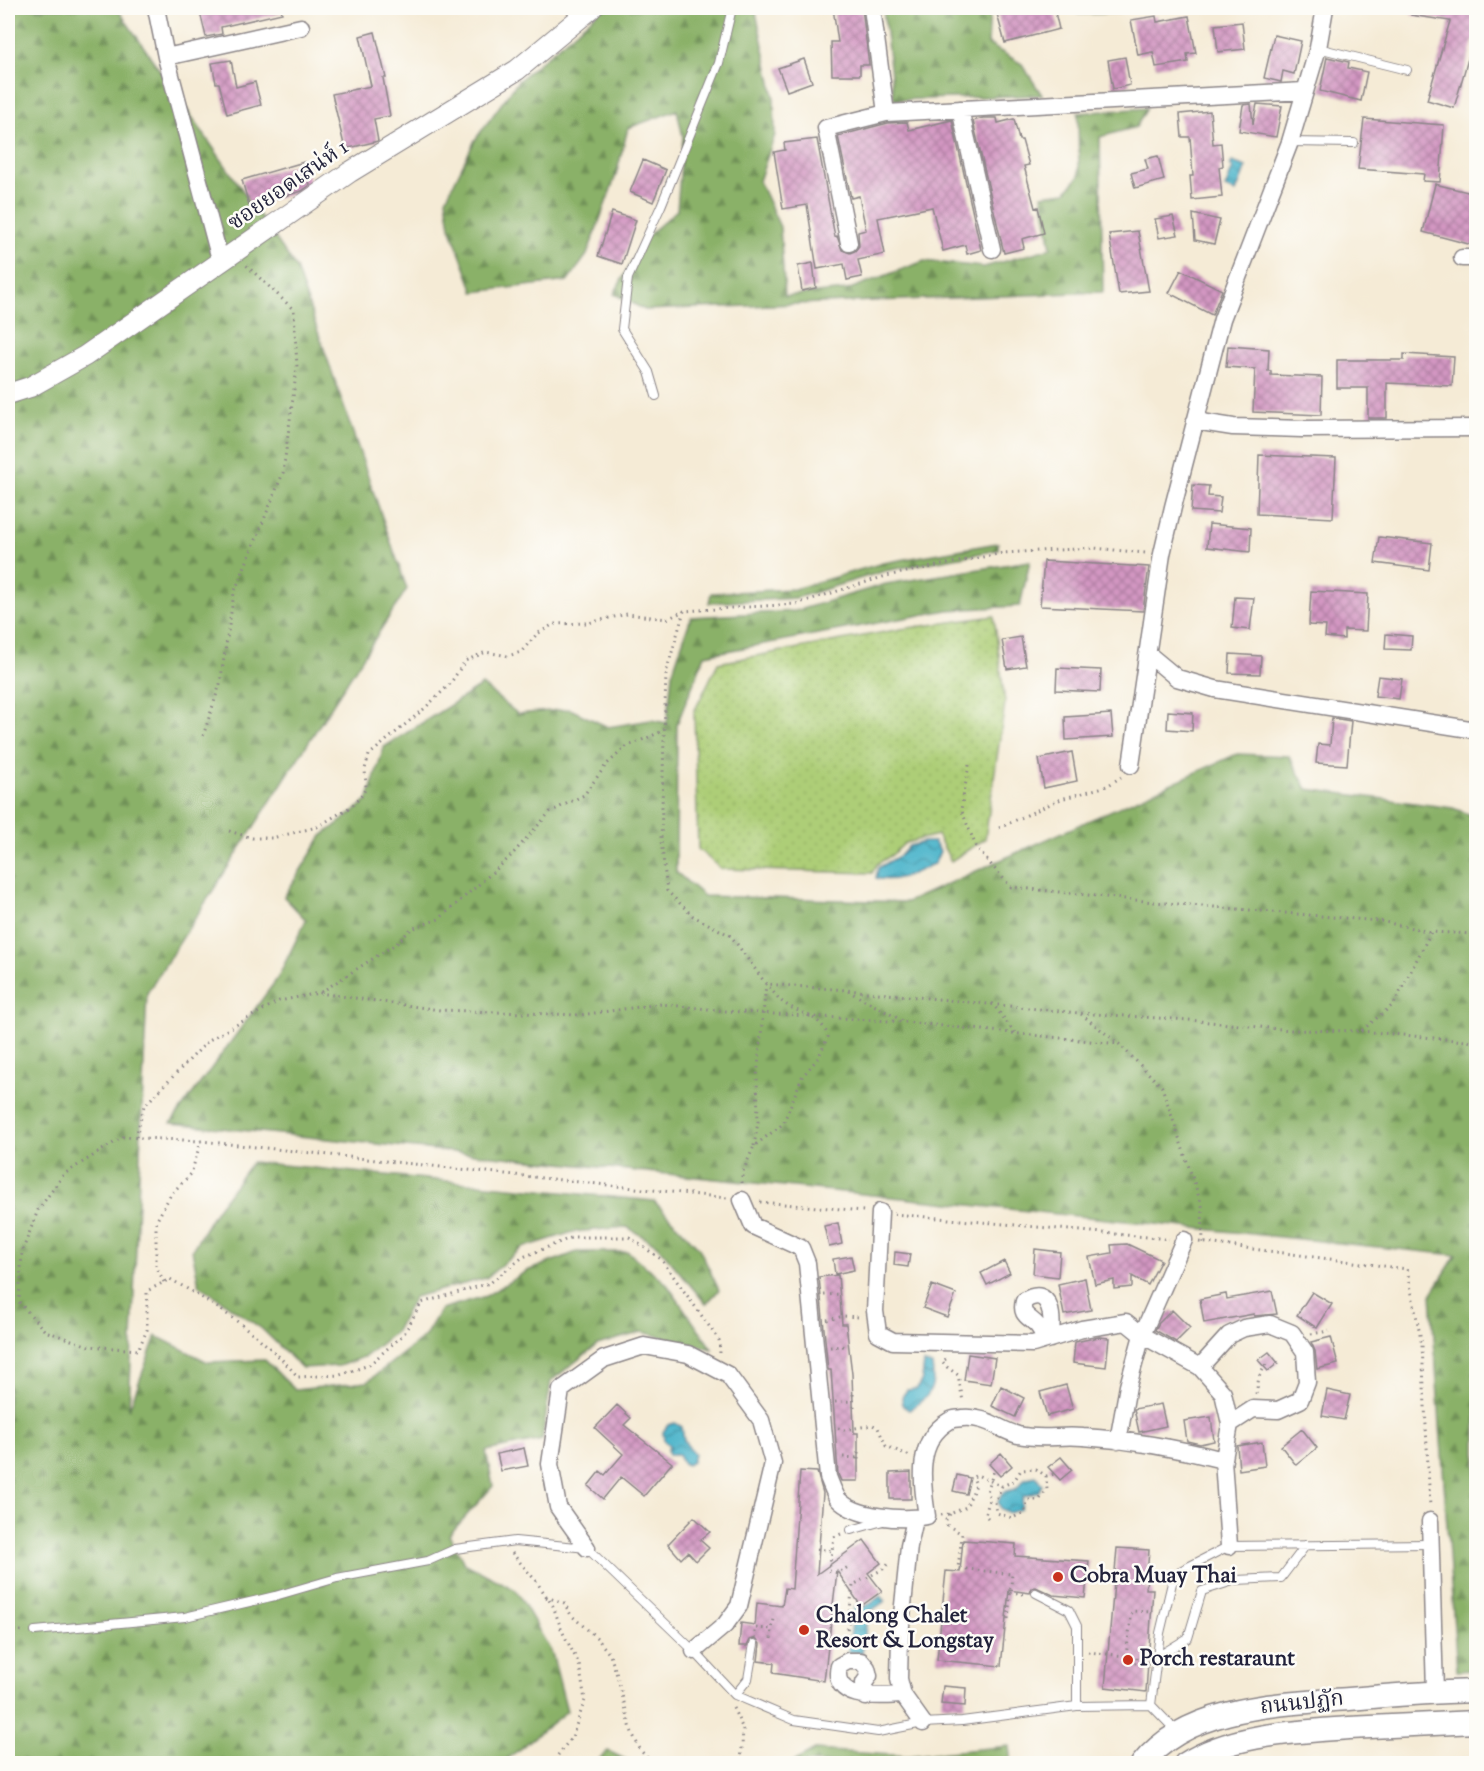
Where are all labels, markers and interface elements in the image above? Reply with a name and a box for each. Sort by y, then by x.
street label: ซอยยอดเสน่ห์ 1 [222,132,356,239]
place label: Cobra Muay Thai [1070,1561,1238,1593]
marker: Cobra Muay Thai [1051,1570,1065,1584]
place label: Chalong Chalet Resort & Longstay [816,1601,994,1658]
marker: Chalong Chalet Resort & Longstay [797,1623,811,1637]
place label: Porch restaraunt [1140,1644,1295,1676]
marker: Porch restaraunt [1121,1653,1135,1667]
street label: ถนนปฏัก [1259,1684,1345,1724]

